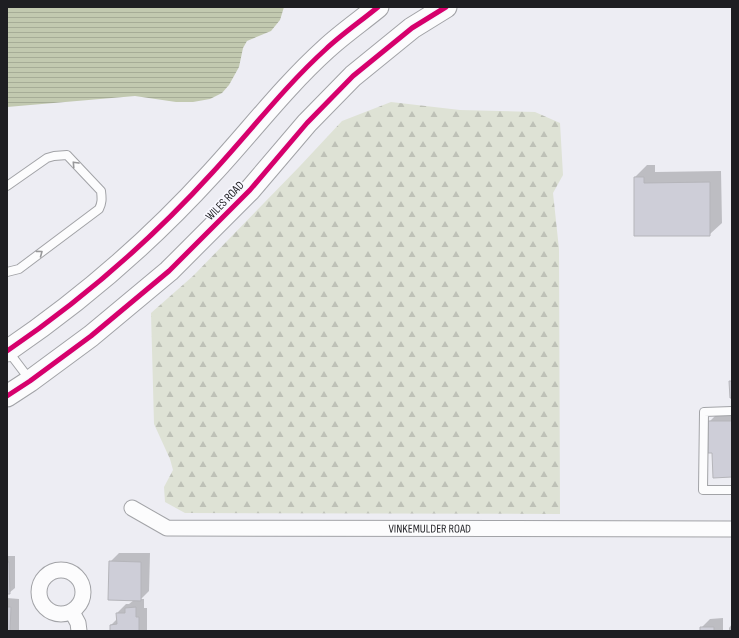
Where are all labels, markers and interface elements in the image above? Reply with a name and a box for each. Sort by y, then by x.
one-way arrow [72,161,79,168]
street label: WILES ROAD [203,178,247,224]
one-way arrow [36,251,43,258]
street label: VINKEMULDER ROAD [388,521,471,536]

